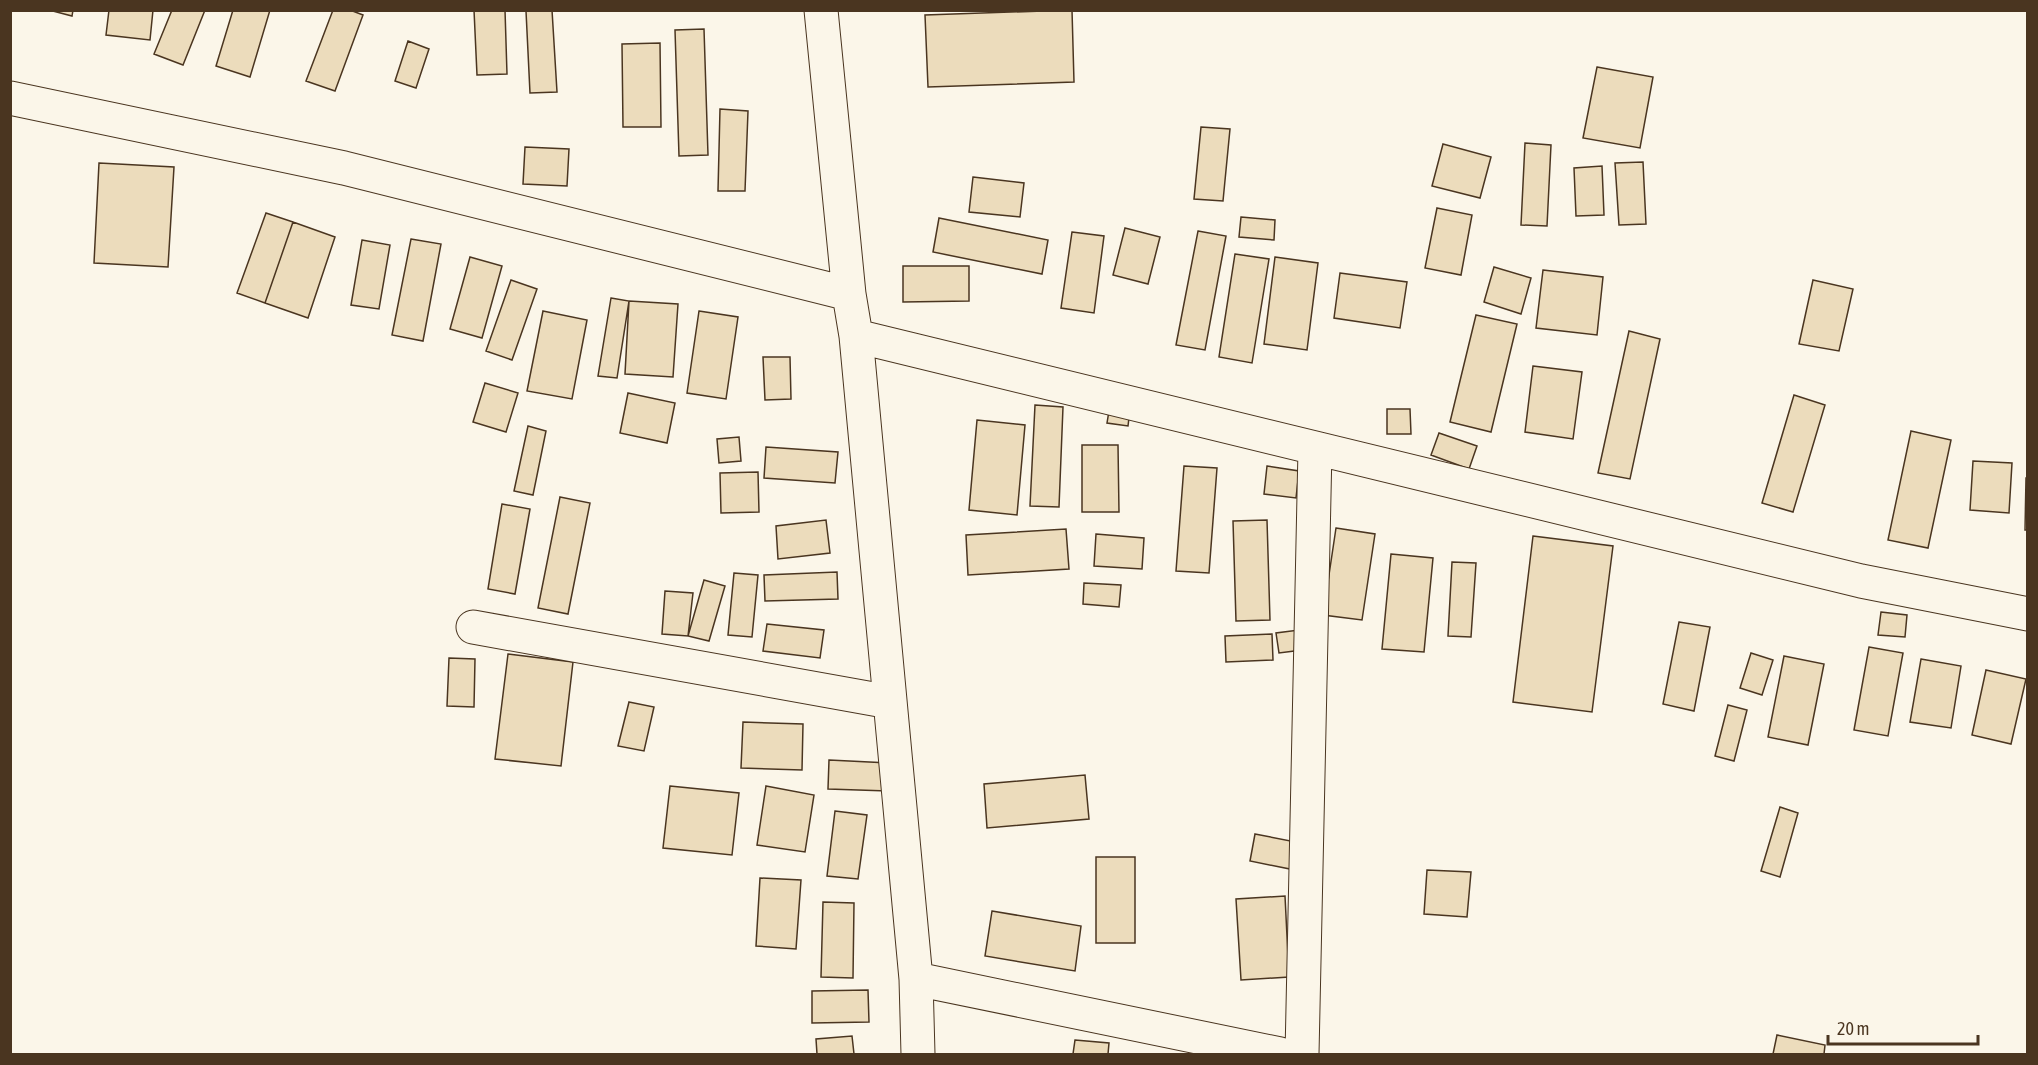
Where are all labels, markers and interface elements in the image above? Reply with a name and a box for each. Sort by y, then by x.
scale bar [1828,1008,1978,1046]
text: 20 m [1837,1018,1869,1039]

